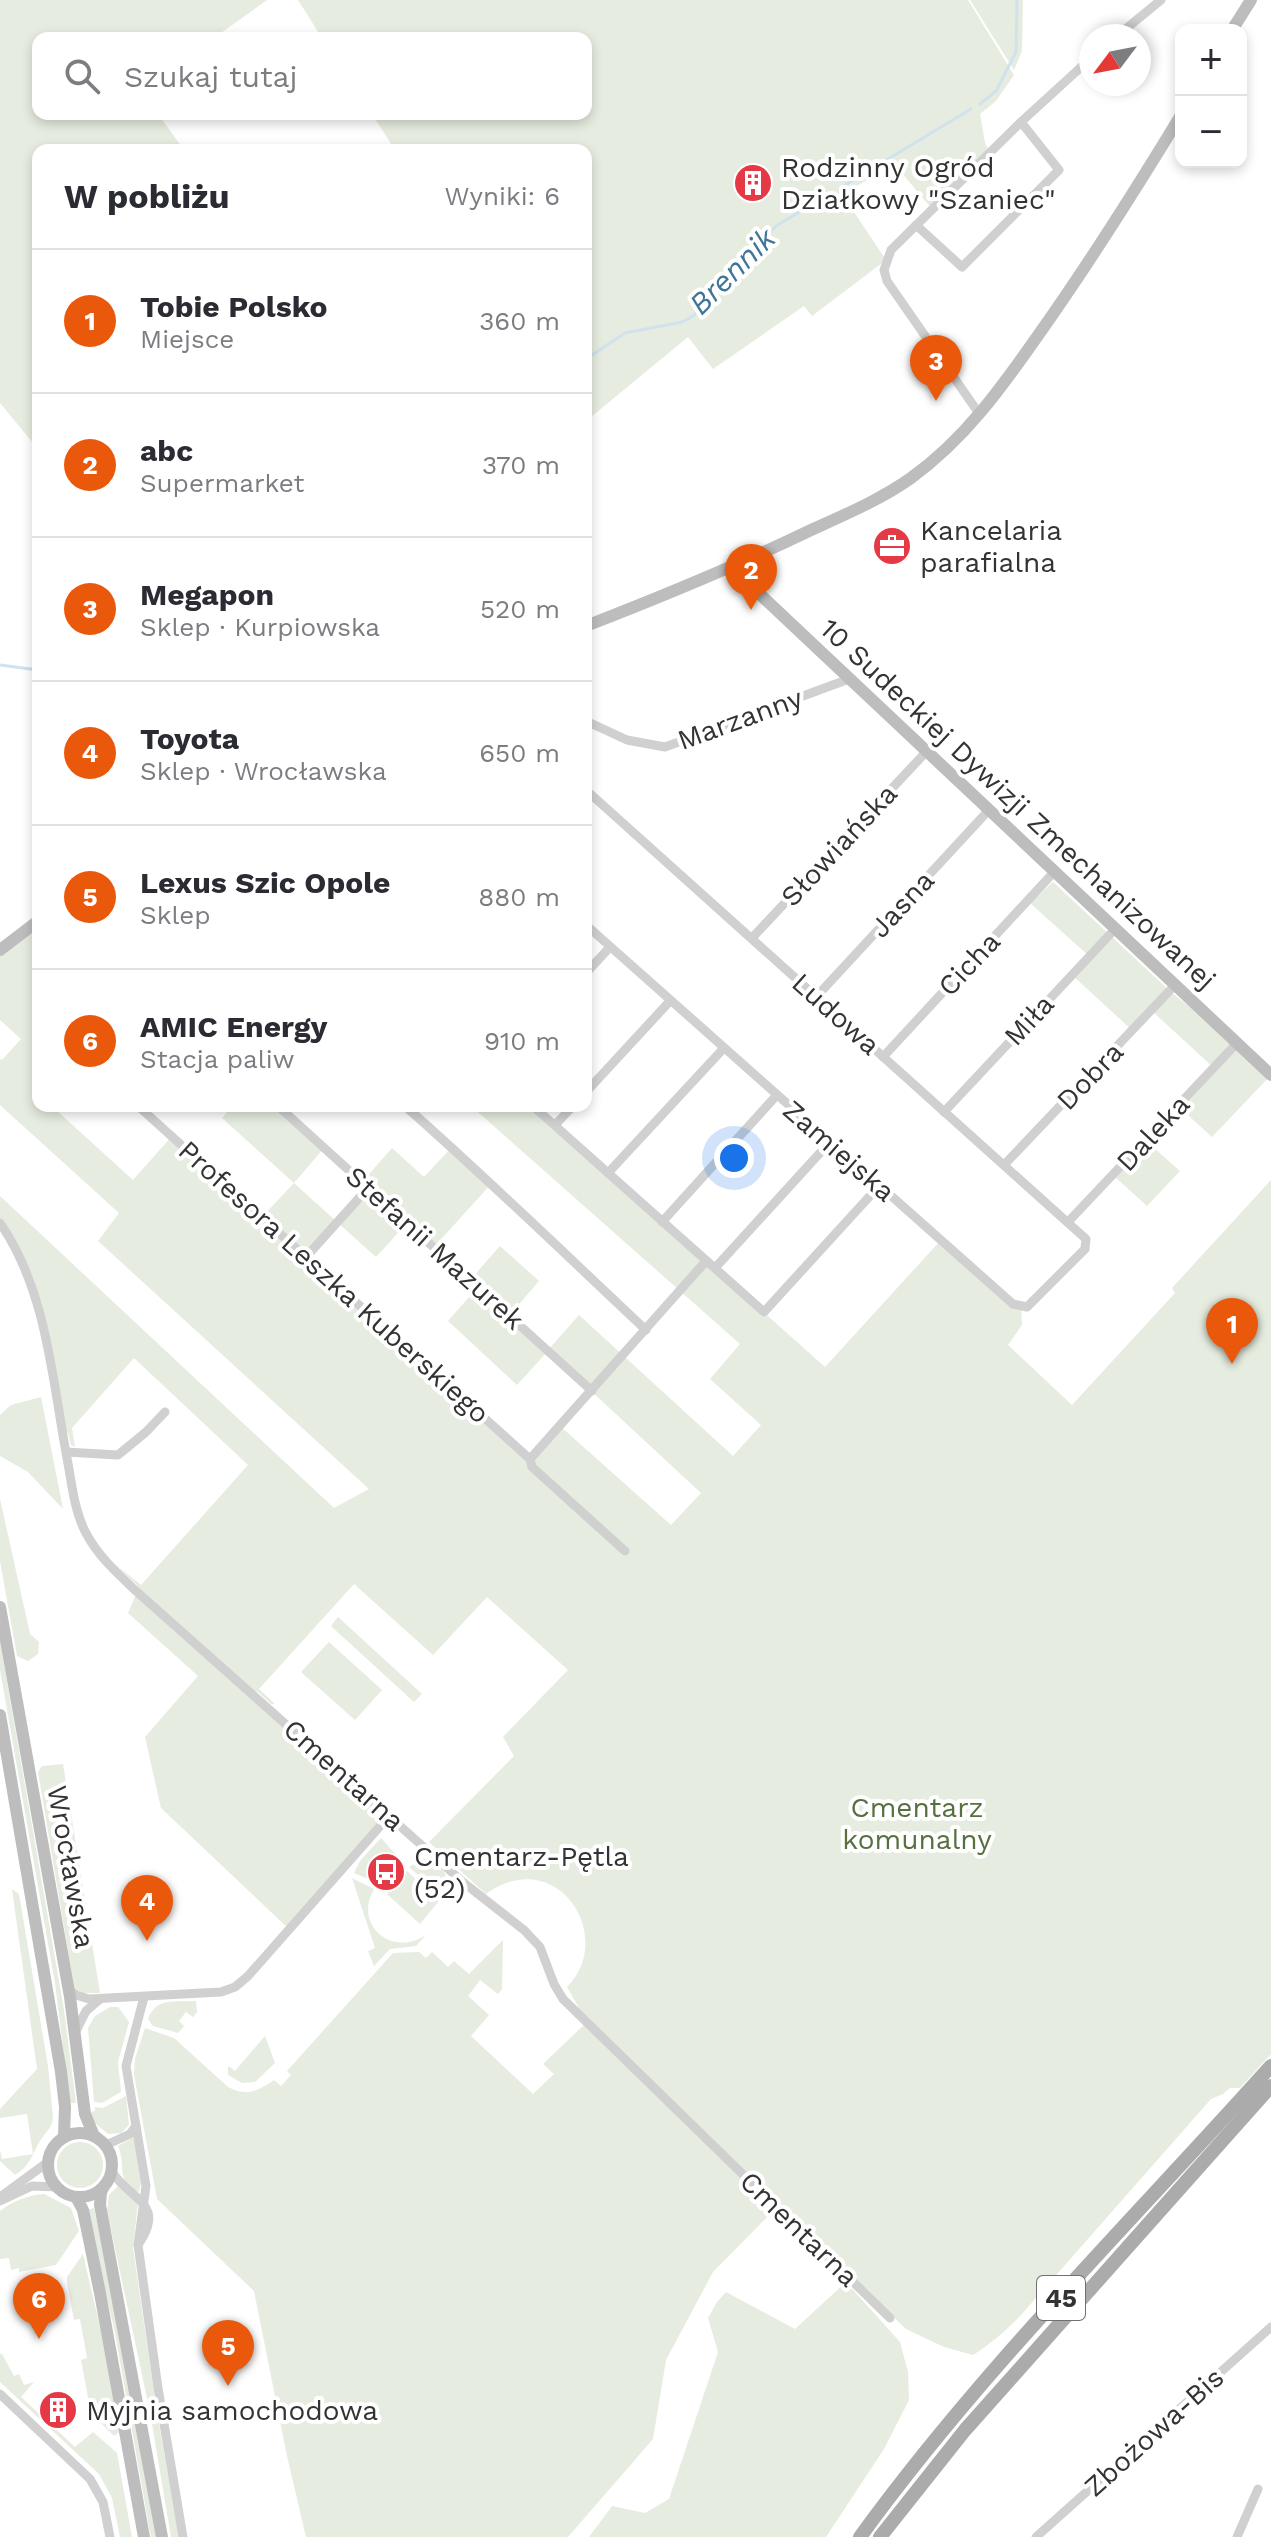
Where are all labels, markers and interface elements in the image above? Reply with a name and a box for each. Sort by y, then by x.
north arrow [1079,24,1151,96]
map controls [1175,24,1247,168]
button: + [1175,24,1247,96]
search box [32,32,592,120]
icon: search [60,54,104,98]
text: Szukaj tutaj [124,59,298,94]
button: − [1175,96,1247,168]
place label: Rodzinny Ogród Działkowy "Szaniec" [781,151,1056,216]
building icon: Rodzinny Ogród Działkowy "Szaniec" [732,162,774,204]
text: W pobliżu [64,176,230,216]
text: Wyniki: 6 [445,181,560,211]
water label: Brennik [682,219,784,321]
text: Tobie Polsko [140,289,327,324]
text: 1 [84,306,96,336]
text: 360 m [479,306,560,336]
text: Miejsce [140,324,234,354]
pin: 3 [910,335,962,401]
text: abc [140,433,193,468]
text: 2 [82,450,98,480]
text: 370 m [482,450,560,480]
text: Supermarket [140,468,304,498]
place label: Kancelaria parafialna [920,514,1062,579]
office icon: Kancelaria parafialna [871,525,913,567]
pin: 2 [725,544,777,610]
text: Megapon [140,577,274,612]
text: 3 [82,594,98,624]
text: 520 m [480,594,560,624]
text: Sklep · Kurpiowska [140,612,380,642]
street label: 10 Sudeckiej Dywizji Zmechanizowanej [814,612,1222,996]
street label: Marzanny [673,681,807,757]
text: Toyota [140,721,239,756]
text: 4 [82,738,98,768]
text: 650 m [479,738,560,768]
text: Sklep · Wrocławska [140,756,387,786]
street label: Słowiańska [774,777,904,913]
street label: Jasna [863,864,941,944]
text: Lexus Szic Opole [140,865,390,900]
text: 5 [82,882,98,912]
text: 880 m [478,882,560,912]
text: Sklep [140,900,211,930]
street label: Cicha [931,925,1007,1003]
street label: Ludowa [785,966,887,1062]
street label: Miła [997,988,1061,1052]
text: AMIC Energy [140,1009,327,1044]
text: 6 [82,1026,98,1056]
text: 910 m [484,1026,560,1056]
street label: Dobra [1050,1035,1130,1117]
text: Stacja paliw [140,1044,294,1074]
street label: Daleka [1109,1088,1197,1178]
street label: Zamiejska [776,1093,902,1209]
street label: Profesora Leszka Kuberskiego [172,1134,496,1430]
your location [714,1138,754,1178]
street label: Stefanii Mazurek [339,1159,531,1337]
pin: 1 [1206,1298,1258,1364]
street label: Cmentarna [277,1712,411,1838]
street label: Wrocławska [40,1783,102,1951]
park label: Cmentarz komunalny [842,1791,992,1856]
place label: Cmentarz-Pętla (52) [414,1840,629,1905]
bus stop icon: Cmentarz-Pętla (52) [365,1851,407,1893]
pin: 4 [121,1875,173,1941]
street label: Cmentarna [733,2165,865,2294]
pin: 6 [13,2273,65,2339]
road number: 45 [1037,2276,1085,2320]
pin: 5 [202,2320,254,2386]
street label: Zbożowa-Bis [1078,2361,1230,2503]
building icon: Myjnia samochodowa [37,2389,79,2431]
place label: Myjnia samochodowa [86,2394,378,2427]

